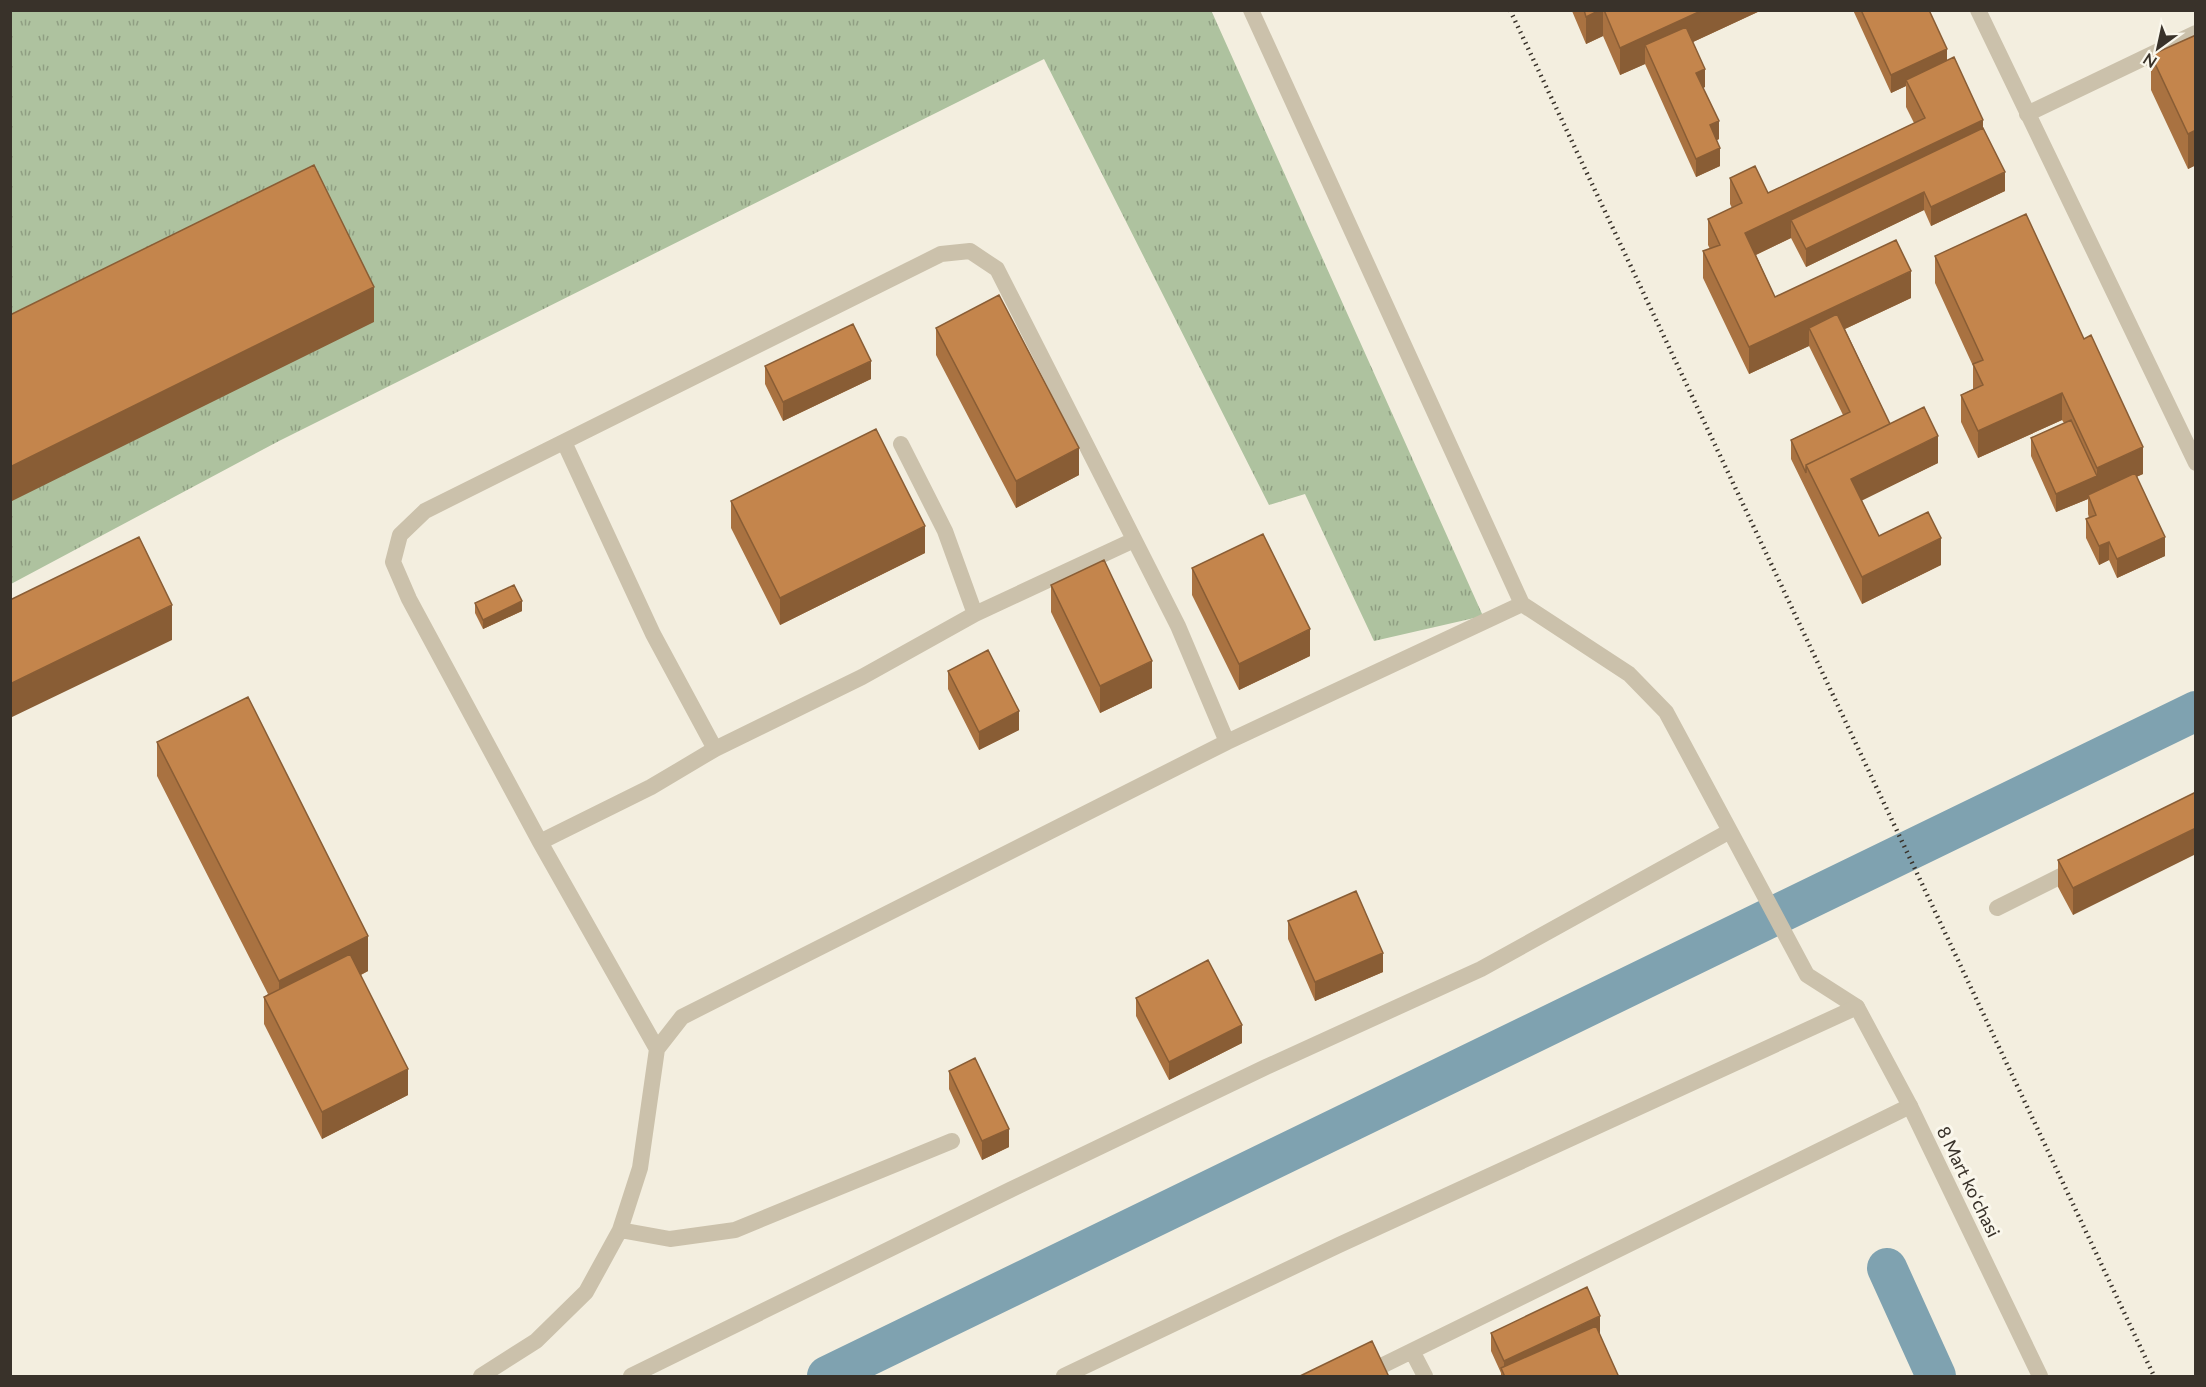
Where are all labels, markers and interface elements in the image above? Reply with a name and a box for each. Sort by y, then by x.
north arrow [2128,18,2188,78]
text: N [2139,50,2160,72]
street label: 8 Mart koʻchasi [1933,1123,2005,1241]

